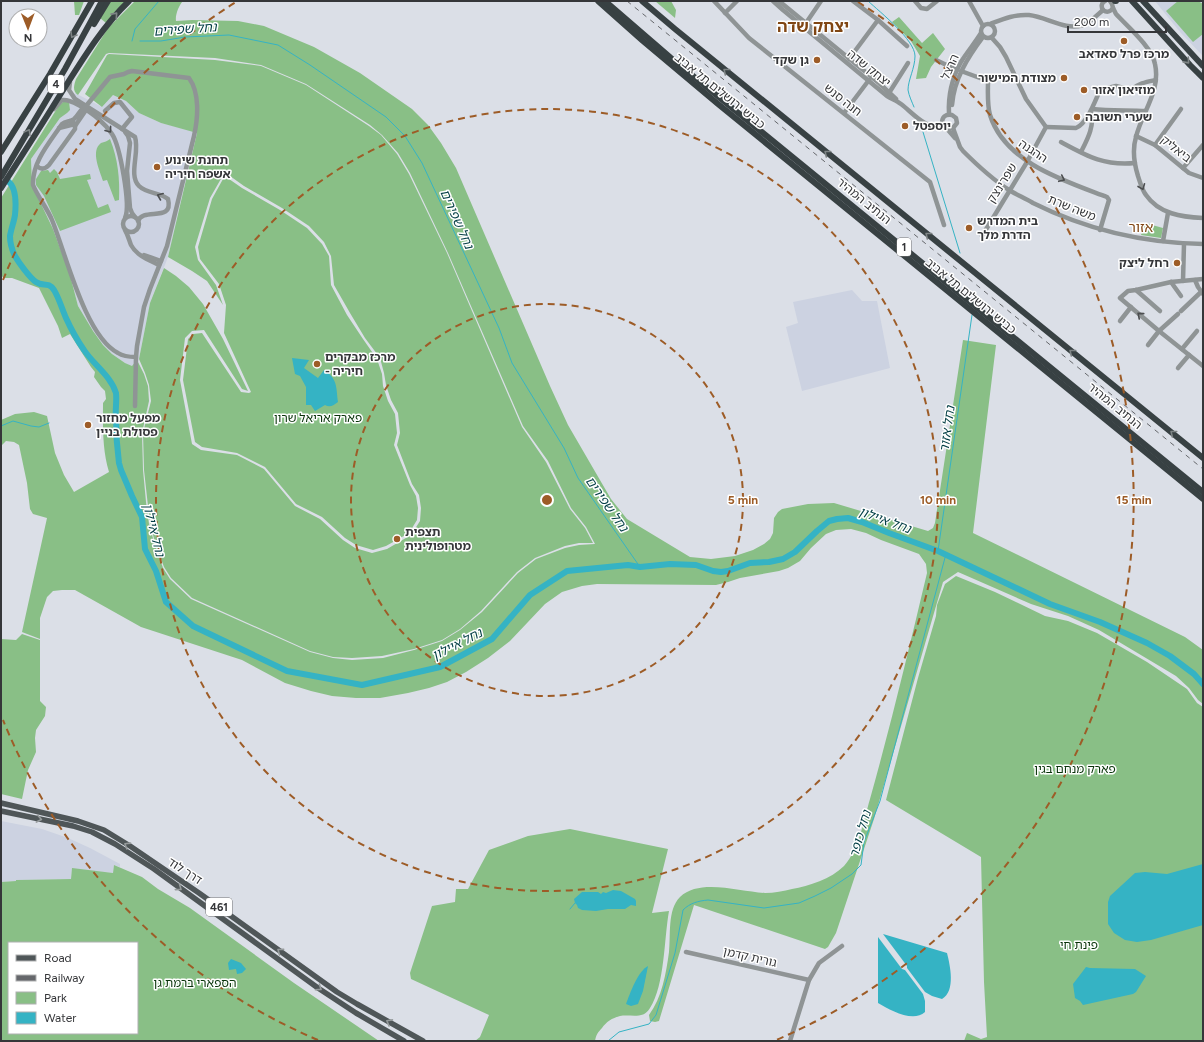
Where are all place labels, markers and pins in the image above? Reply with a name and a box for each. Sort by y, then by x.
marker: מרכז פרל סאדאב [1119,36,1129,46]
place label: מרכז פרל סאדאב [1079,47,1170,61]
place label: גן שקד [773,53,809,67]
marker: גן שקד [812,55,822,65]
place label: מצודת המישור [978,71,1057,85]
marker: מצודת המישור [1059,73,1069,83]
place label: מוזיאון אזור [1092,83,1156,97]
marker: מוזיאון אזור [1079,85,1089,95]
place label: שערי תשובה [1085,110,1152,124]
marker: שערי תשובה [1072,112,1082,122]
place label: יוספטל [913,119,951,133]
marker: יוספטל [900,121,910,131]
place label: תחנת שינוע אשפה חיריה [165,153,231,181]
marker: תחנת שינוע אשפה חיריה [152,162,162,172]
place label: בית המדרש הדרת מלך [977,214,1038,242]
marker: בית המדרש הדרת מלך [964,223,974,233]
place label: רחל ליצק [1119,256,1169,270]
marker: רחל ליצק [1172,258,1182,268]
place label: מרכז מבקרים - חיריה [325,350,396,378]
marker: מרכז מבקרים - חיריה [312,359,322,369]
place label: מפעל מחזור פסולת בניין [96,411,161,439]
marker: מפעל מחזור פסולת בניין [83,420,93,430]
centre of rings [540,493,554,507]
place label: תצפית מטרופולינית [405,525,471,553]
marker: תצפית מטרופולינית [392,534,402,544]

